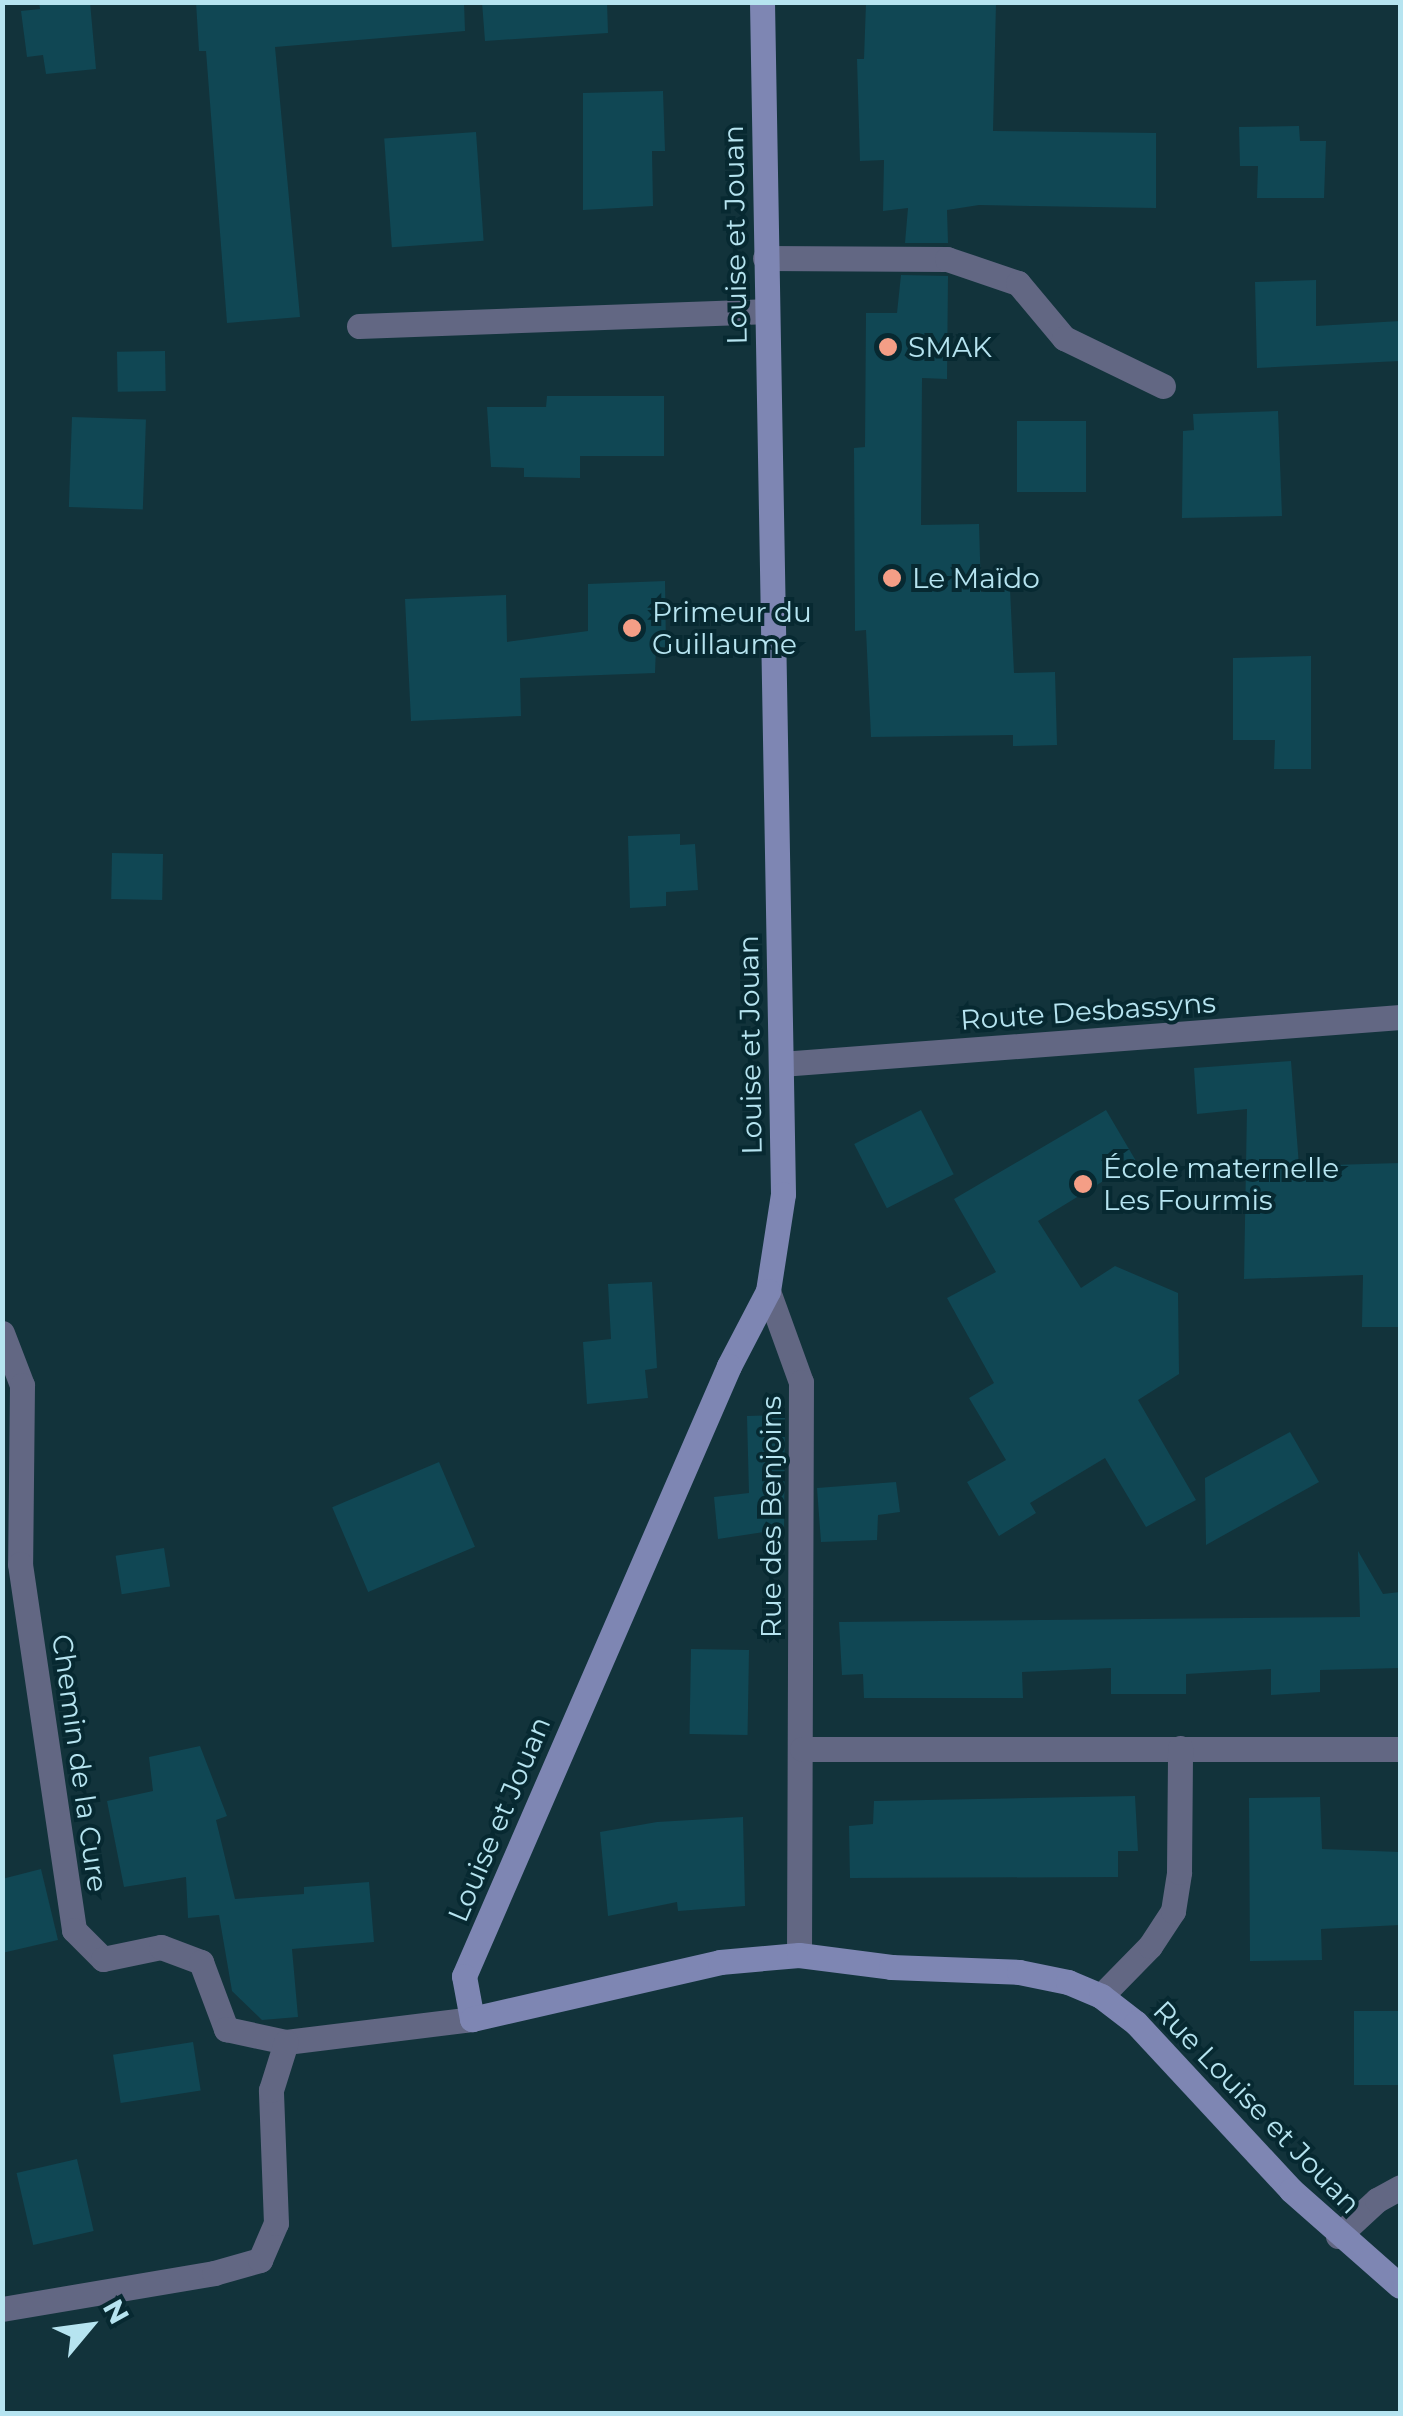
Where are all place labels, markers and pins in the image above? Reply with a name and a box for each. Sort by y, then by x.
place label: SMAK [908,330,992,364]
marker: SMAK [877,336,899,358]
place label: Le Maïdo [912,561,1040,595]
marker: Le Maïdo [881,567,903,589]
place label: Primeur du Guillaume [652,595,812,661]
marker: Primeur du Guillaume [621,617,643,639]
place label: École maternelle Les Fourmis [1103,1151,1339,1217]
marker: École maternelle Les Fourmis [1072,1173,1094,1195]

